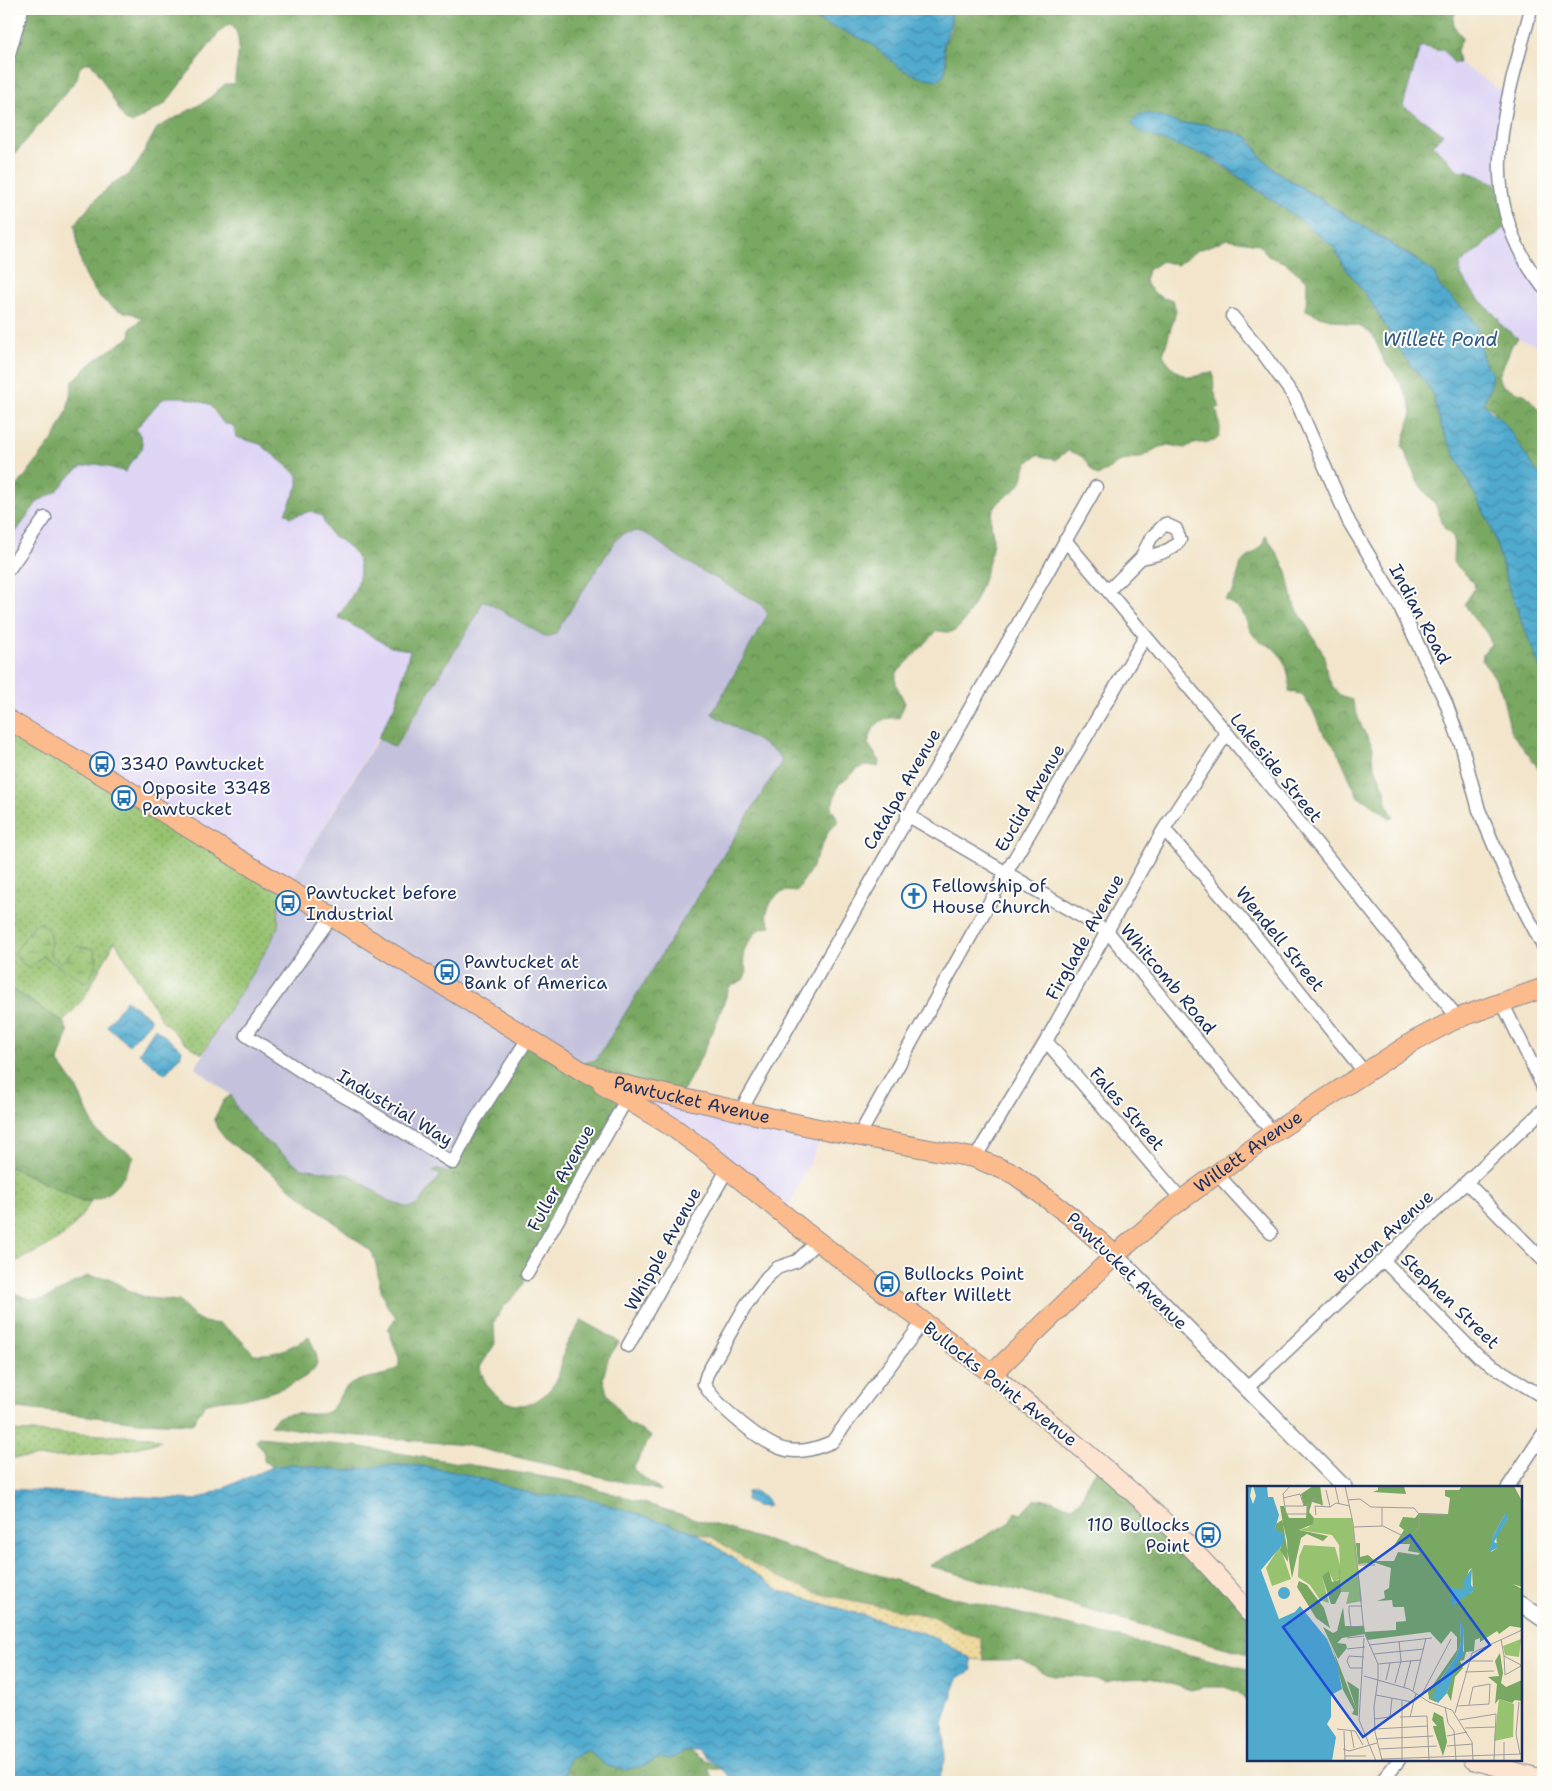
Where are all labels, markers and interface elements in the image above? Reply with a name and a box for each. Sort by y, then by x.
water label: Willett Pond [1382,327,1498,352]
street label: Indian Road [1384,560,1456,668]
street label: Lakeside Street [1224,708,1328,828]
street label: Catalpa Avenue [857,724,947,854]
street label: Euclid Avenue [989,740,1071,856]
bus stop icon: 3340 Pawtucket [89,751,115,777]
place label: 3340 Pawtucket [120,752,265,776]
place label: Opposite 3348 Pawtucket [142,776,271,821]
bus stop icon: Opposite 3348 Pawtucket [111,785,137,811]
street label: Firglade Avenue [1040,870,1130,1004]
place label: Fellowship of House Church [932,874,1051,919]
place label: Pawtucket before Industrial [306,881,457,926]
street label: Wendell Street [1230,881,1330,997]
church icon: Fellowship of House Church [901,883,927,909]
bus stop icon: Pawtucket before Industrial [275,890,301,916]
street label: Whitcomb Road [1115,919,1221,1039]
place label: Pawtucket at Bank of America [464,950,608,995]
bus stop icon: Pawtucket at Bank of America [434,959,460,985]
street label: Fales Street [1084,1062,1170,1156]
street label: Industrial Way [333,1064,457,1152]
street label: Pawtucket Avenue [611,1070,773,1129]
street label: Willett Avenue [1189,1105,1307,1199]
street label: Fuller Avenue [522,1120,600,1236]
street label: Whipple Avenue [619,1183,707,1315]
street label: Burton Avenue [1329,1185,1439,1289]
street label: Pawtucket Avenue [1061,1207,1193,1335]
street label: Stephen Street [1395,1248,1505,1354]
place label: Bullocks Point after Willett [904,1262,1025,1307]
bus stop icon: Bullocks Point after Willett [874,1271,900,1297]
street label: Bullocks Point Avenue [918,1316,1082,1452]
inset map [1247,1486,1522,1761]
place label: 110 Bullocks Point [1087,1513,1190,1558]
bus stop icon: 110 Bullocks Point [1195,1522,1221,1548]

